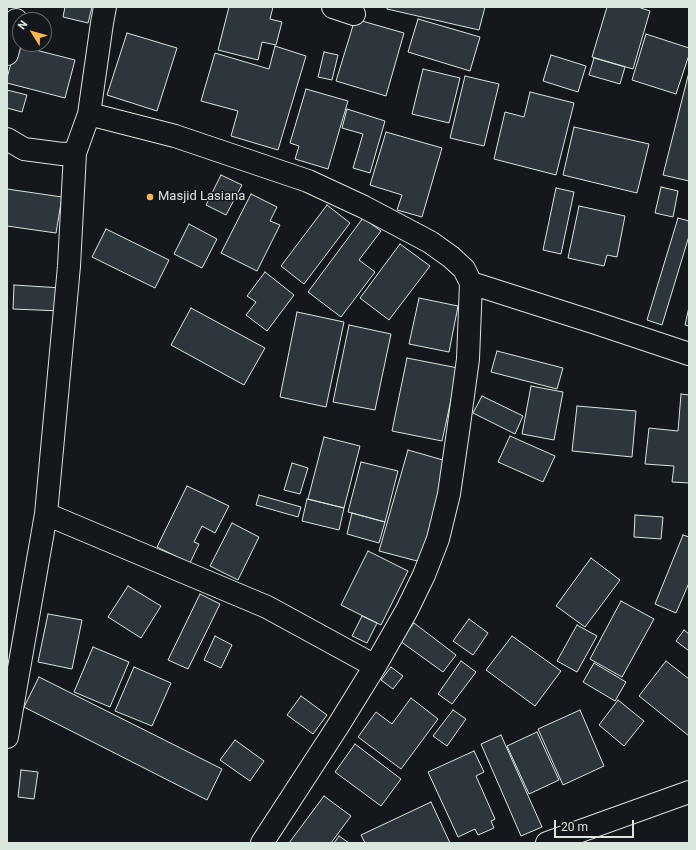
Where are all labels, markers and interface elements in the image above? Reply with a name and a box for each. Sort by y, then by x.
north arrow [12,12,52,52]
text: N [15,18,30,32]
place label: Masjid Lasiana [158,189,245,205]
marker: Masjid Lasiana [145,192,155,202]
scale bar [556,812,636,838]
text: 20 m [561,820,588,834]

